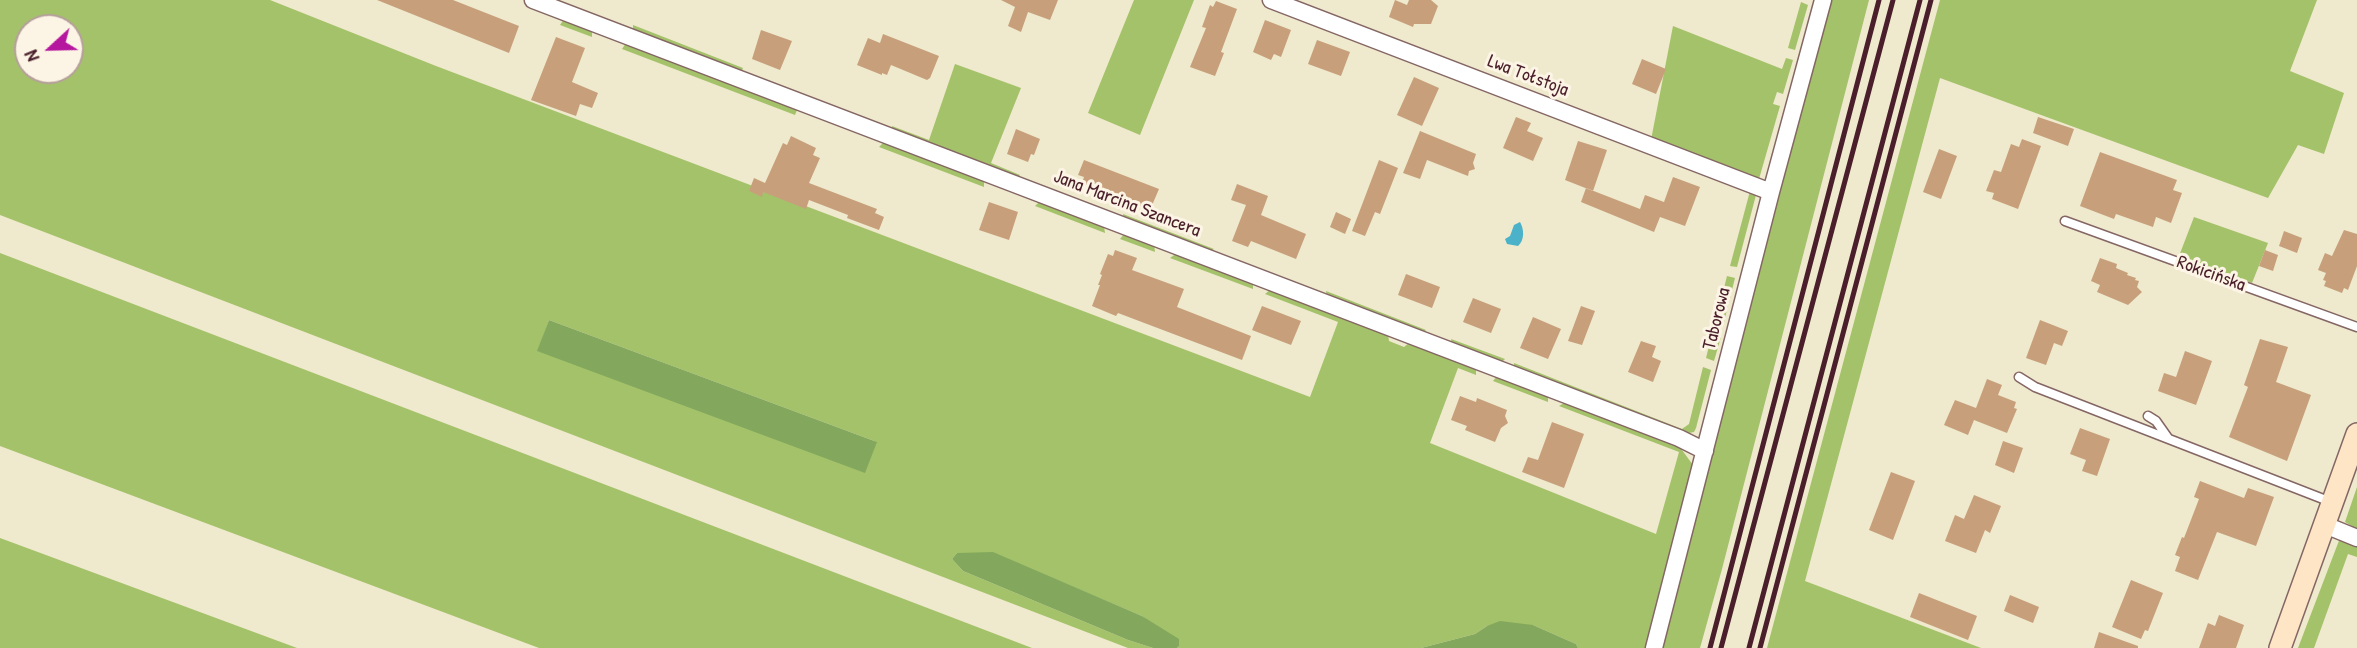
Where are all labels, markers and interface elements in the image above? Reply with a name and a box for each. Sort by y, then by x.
north arrow [14,14,84,84]
text: N [17,47,45,66]
street label: Lwa Tołstoja [1484,50,1572,102]
street label: Jana Marcina Szancera [1050,165,1204,243]
street label: Rokicińska [2174,251,2248,297]
street label: Taborowa [1698,286,1736,352]

